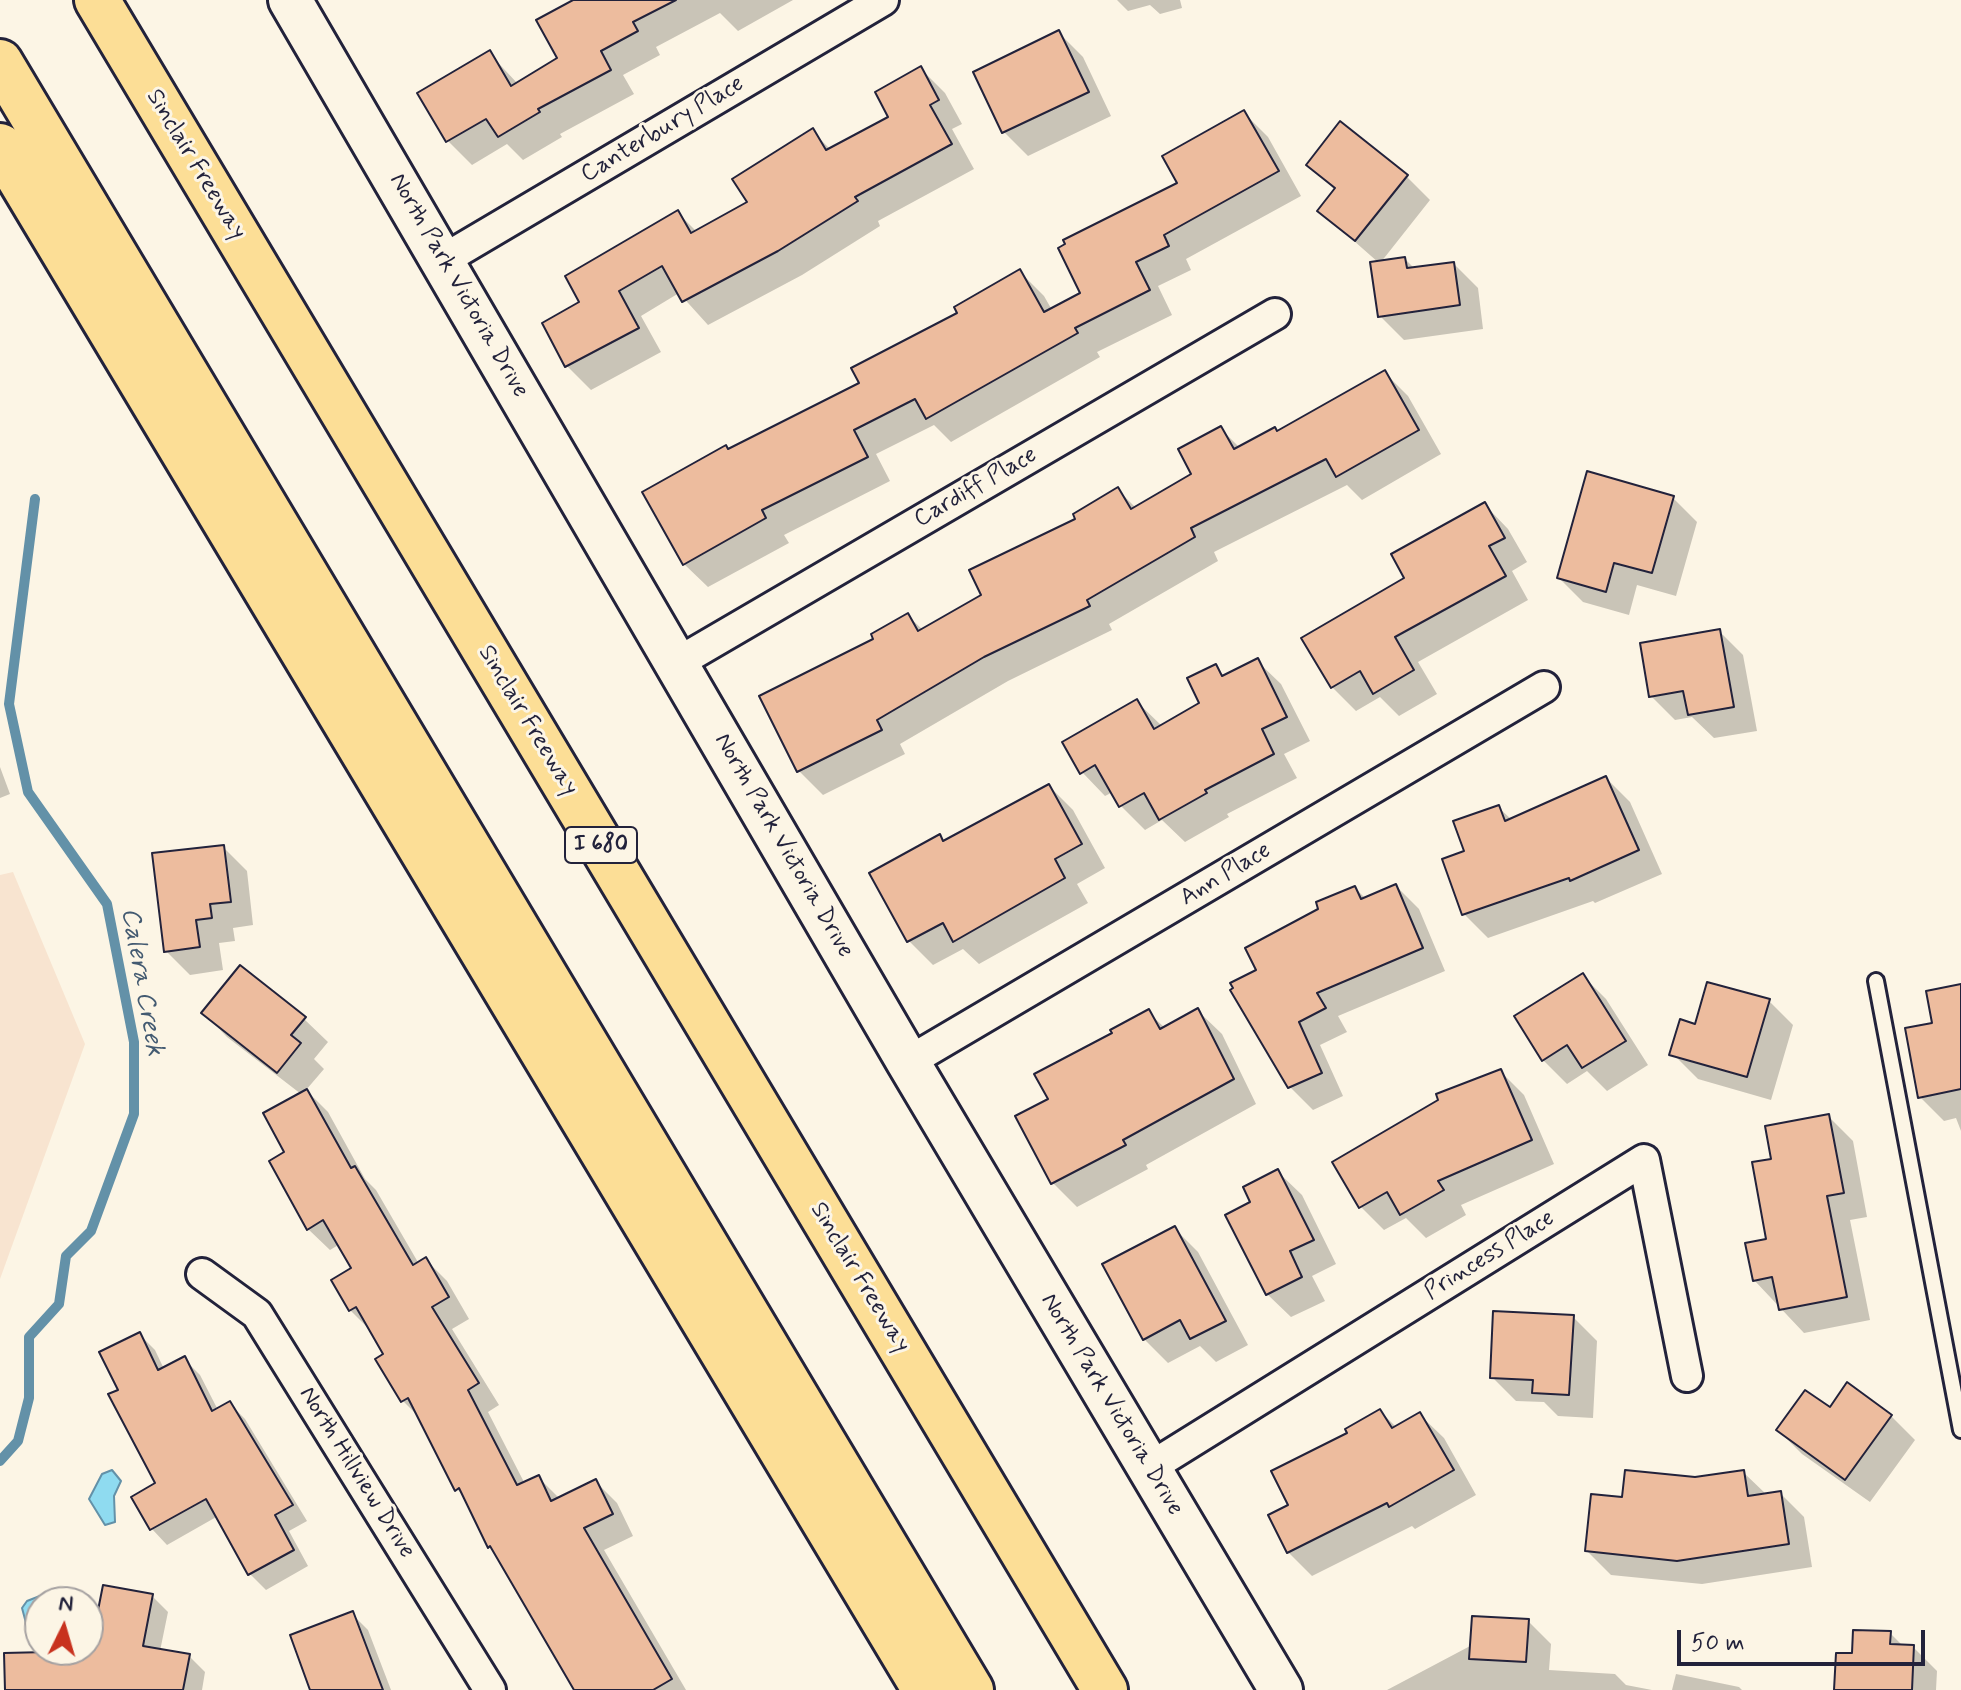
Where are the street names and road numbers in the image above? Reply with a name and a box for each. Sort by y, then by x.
street label: Canterbury Place [576,70,750,190]
street label: Sinclair Freeway [139,85,251,245]
street label: North Park Victoria Drive [382,169,534,403]
street label: Cardiff Place [909,441,1043,535]
street label: Sinclair Freeway [471,641,583,801]
street label: North Park Victoria Drive [707,729,859,963]
road number: I 680 [565,827,637,863]
street label: Ann Place [1175,837,1277,913]
street label: Sinclair Freeway [803,1198,915,1358]
street label: Princess Place [1420,1205,1560,1307]
street label: North Park Victoria Drive [1033,1289,1189,1521]
street label: North Hillview Drive [292,1382,420,1564]

